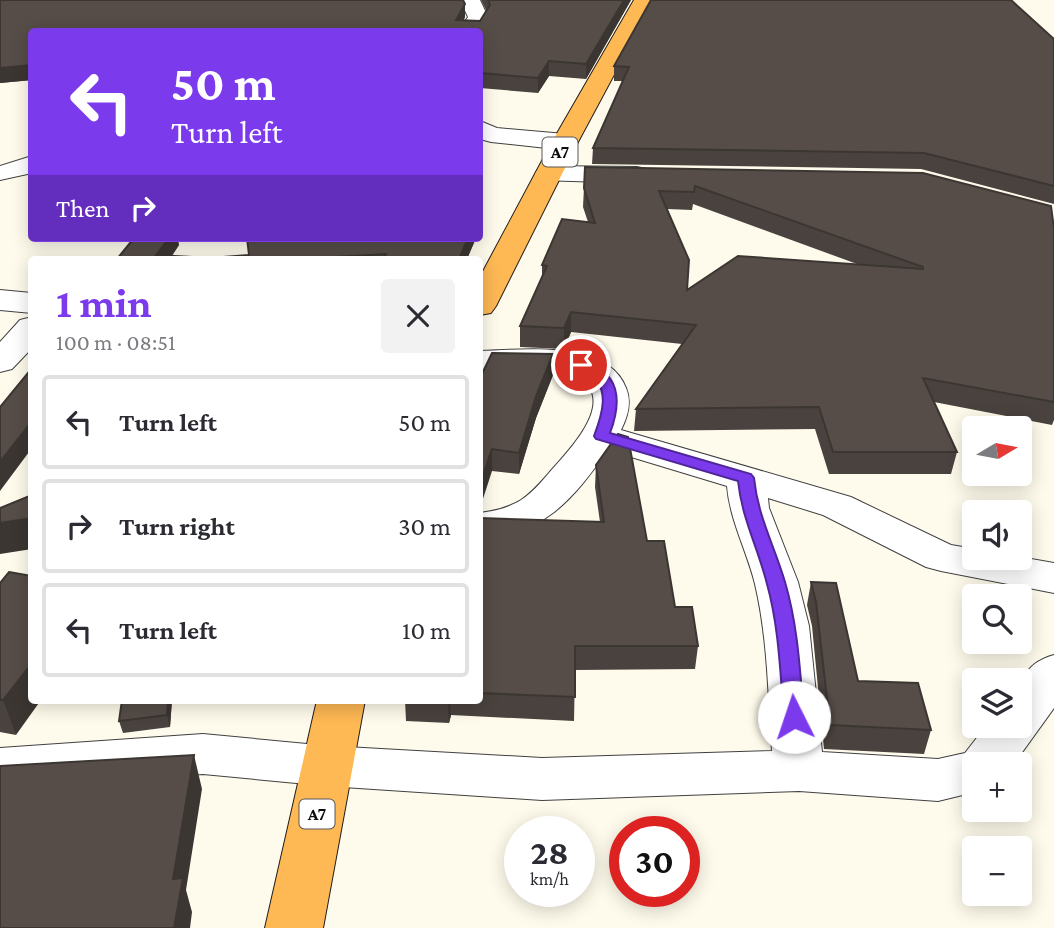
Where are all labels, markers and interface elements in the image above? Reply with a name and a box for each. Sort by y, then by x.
icon: left [56,56,147,147]
text: 50 m [171,56,276,111]
text: Turn left [171,114,282,150]
road number: A7 [542,138,578,167]
icon: right [124,189,162,227]
text: Then [56,194,110,223]
text: 1 min [56,279,152,326]
button: close [381,279,455,353]
text: 100 m · 08:51 [56,329,176,355]
pin [551,335,611,395]
icon: arrive [562,346,600,384]
icon: left [60,403,98,441]
text: Turn left [119,408,217,437]
text: 50 m [398,408,451,437]
north arrow [962,416,1032,486]
map controls [962,416,1032,906]
button: sound [962,500,1032,570]
icon: right [60,507,98,545]
text: Turn right [119,512,235,541]
text: 30 m [398,512,451,541]
button: search [962,584,1032,654]
icon: left [60,611,98,649]
text: Turn left [119,616,217,645]
text: 10 m [402,616,451,645]
button: layers [962,668,1032,738]
position arrow [757,680,831,754]
button: + [962,752,1032,822]
road number: A7 [300,800,334,828]
speed limit sign: 30 [609,816,700,907]
text: 28 [530,833,569,872]
button: − [962,836,1032,906]
text: km/h [530,869,569,889]

